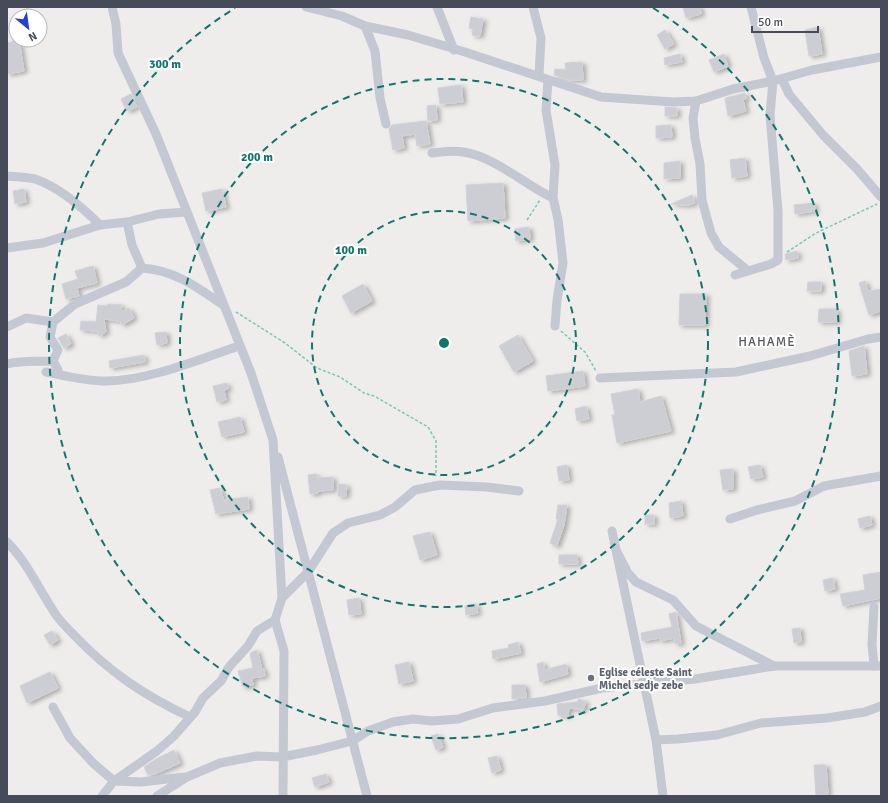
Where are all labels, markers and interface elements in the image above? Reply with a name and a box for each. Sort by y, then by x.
north arrow [8,8,48,48]
scale bar [752,8,818,34]
text: 50 m [758,15,783,30]
text: N [26,29,39,44]
text: 300 m [149,57,181,72]
text: 200 m [241,150,273,165]
text: 100 m [335,243,367,258]
district label: HAHAMÈ [738,333,796,350]
centre of rings [437,336,451,350]
place label: Eglise céleste Saint Michel sedje zebe [599,666,692,692]
marker: Eglise céleste Saint Michel sedje zebe [586,673,596,683]

